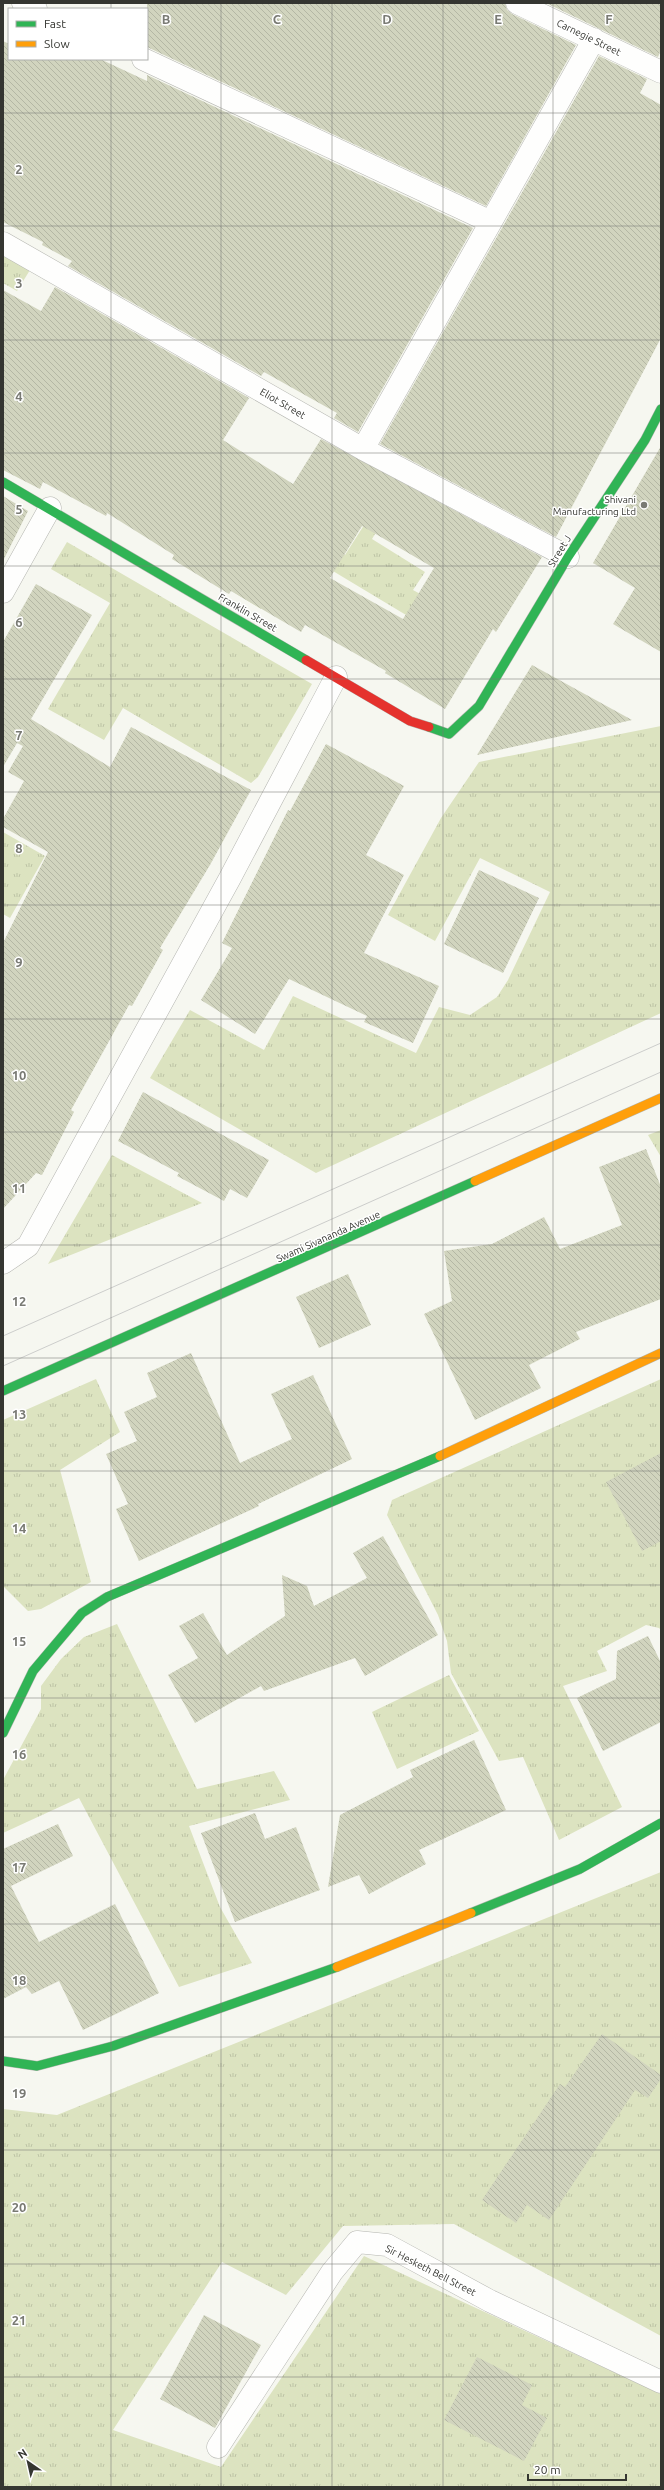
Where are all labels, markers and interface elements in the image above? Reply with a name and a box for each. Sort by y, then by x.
legend [8,8,148,60]
text: B [162,12,171,26]
text: C [273,12,282,26]
text: D [382,12,392,26]
text: E [494,12,502,26]
text: F [605,12,613,26]
text: Fast [44,17,66,30]
street label: Carnegie Street [555,17,623,58]
text: Slow [44,37,70,50]
text: 2 [15,162,23,176]
text: 3 [15,276,23,290]
street label: Eliot Street [258,386,307,421]
text: 4 [15,389,23,403]
place label: Shivani Manufacturing Ltd [553,494,636,517]
marker: Shivani Manufacturing Ltd [639,500,649,510]
text: 5 [15,502,23,516]
street label: Street J [546,533,573,569]
street label: Franklin Street [217,591,279,634]
text: 6 [15,615,23,629]
text: 7 [15,728,23,742]
text: 8 [15,841,23,855]
text: 9 [15,955,23,969]
text: 10 [12,1068,26,1082]
text: 11 [12,1181,26,1195]
street label: Swami Sivananda Avenue [275,1209,382,1264]
text: 12 [12,1294,26,1308]
text: 13 [12,1407,26,1421]
text: 14 [12,1521,26,1535]
text: 15 [12,1634,26,1648]
text: 16 [12,1747,26,1761]
text: 17 [12,1860,26,1874]
text: 18 [12,1973,26,1987]
text: 19 [12,2086,26,2100]
text: 20 [12,2200,26,2214]
street label: Sir Hesketh Bell Street [384,2243,478,2298]
text: 21 [12,2313,26,2327]
north arrow [8,2442,48,2482]
text: N [16,2446,29,2461]
scale bar [528,2456,626,2482]
text: 20 m [534,2463,561,2476]

